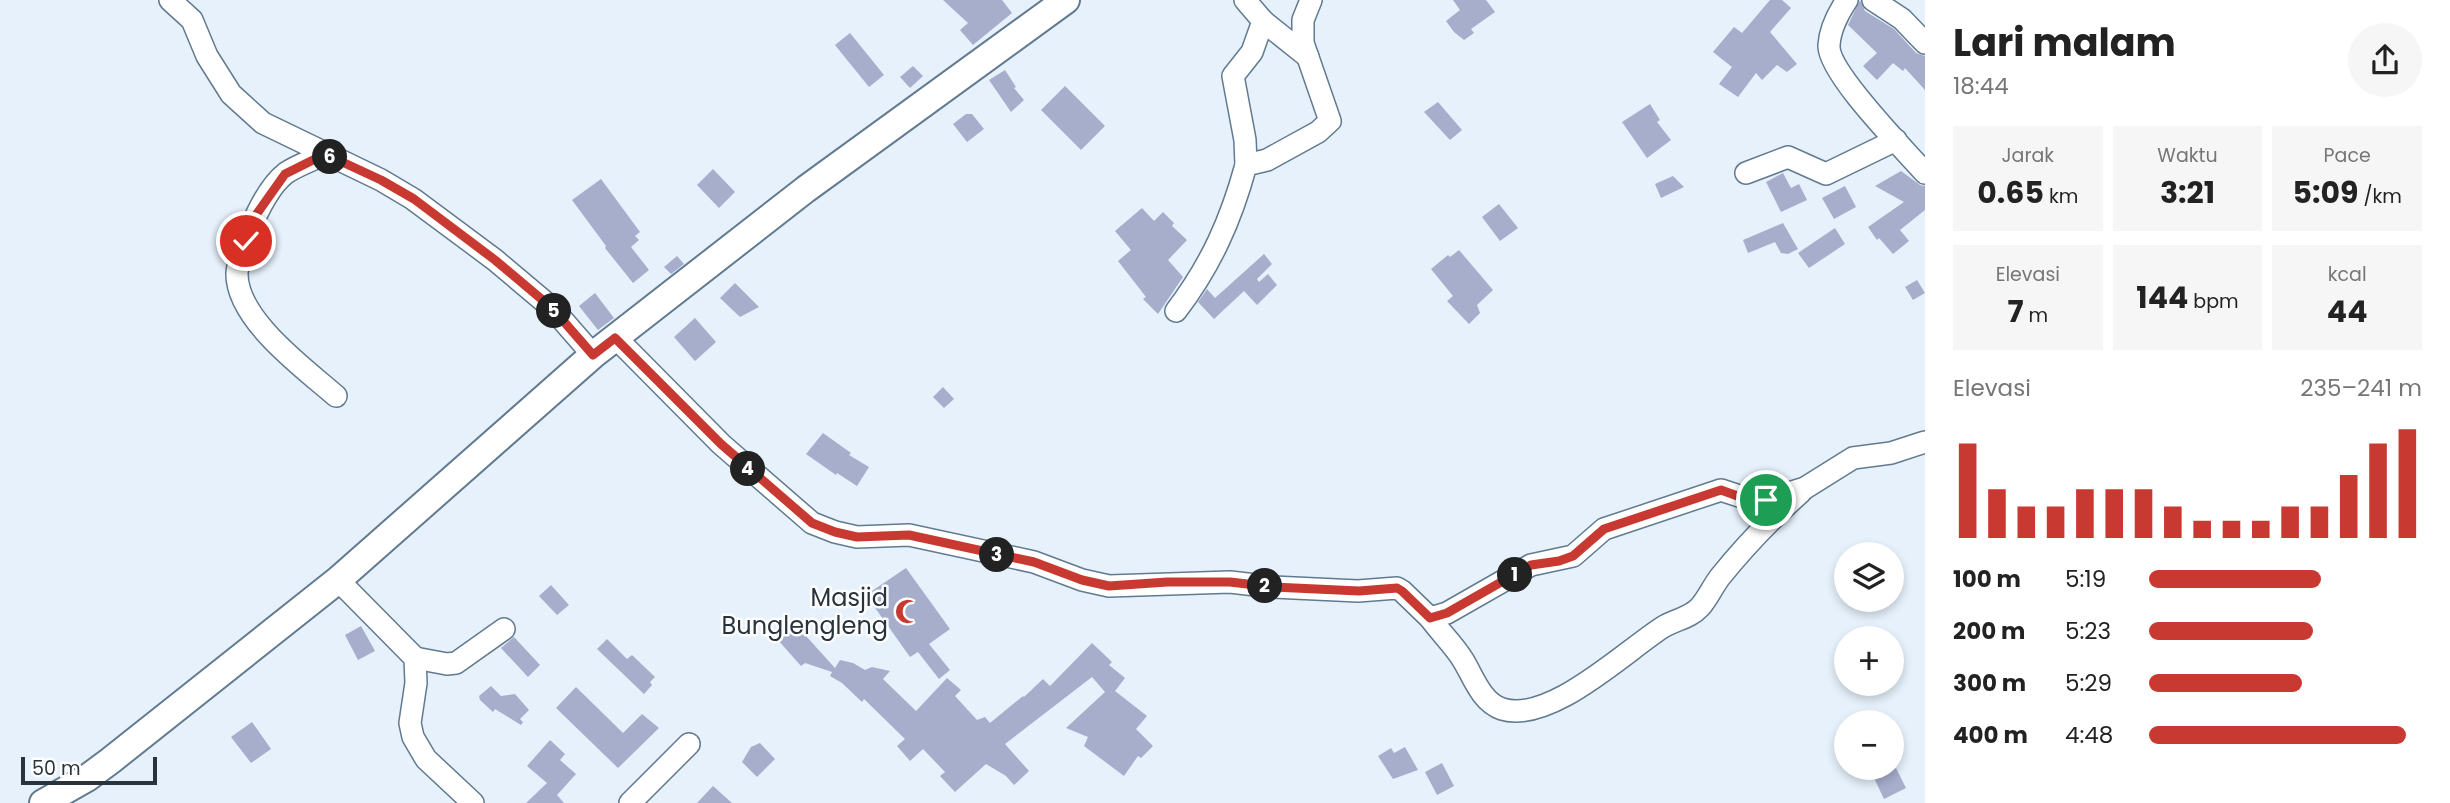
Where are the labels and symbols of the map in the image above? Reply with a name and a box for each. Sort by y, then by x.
pin: 6 [312,140,348,174]
pin [216,211,276,271]
pin: 5 [536,294,572,328]
pin: 4 [730,452,766,486]
pin [1736,470,1796,530]
pin: 3 [979,538,1014,572]
pin: 1 [1498,558,1532,592]
pin: 2 [1248,568,1282,604]
place label: Masjid Bunglengleng [722,581,888,642]
mosque icon: Masjid Bunglengleng [894,598,922,626]
scale bar [21,754,158,786]

